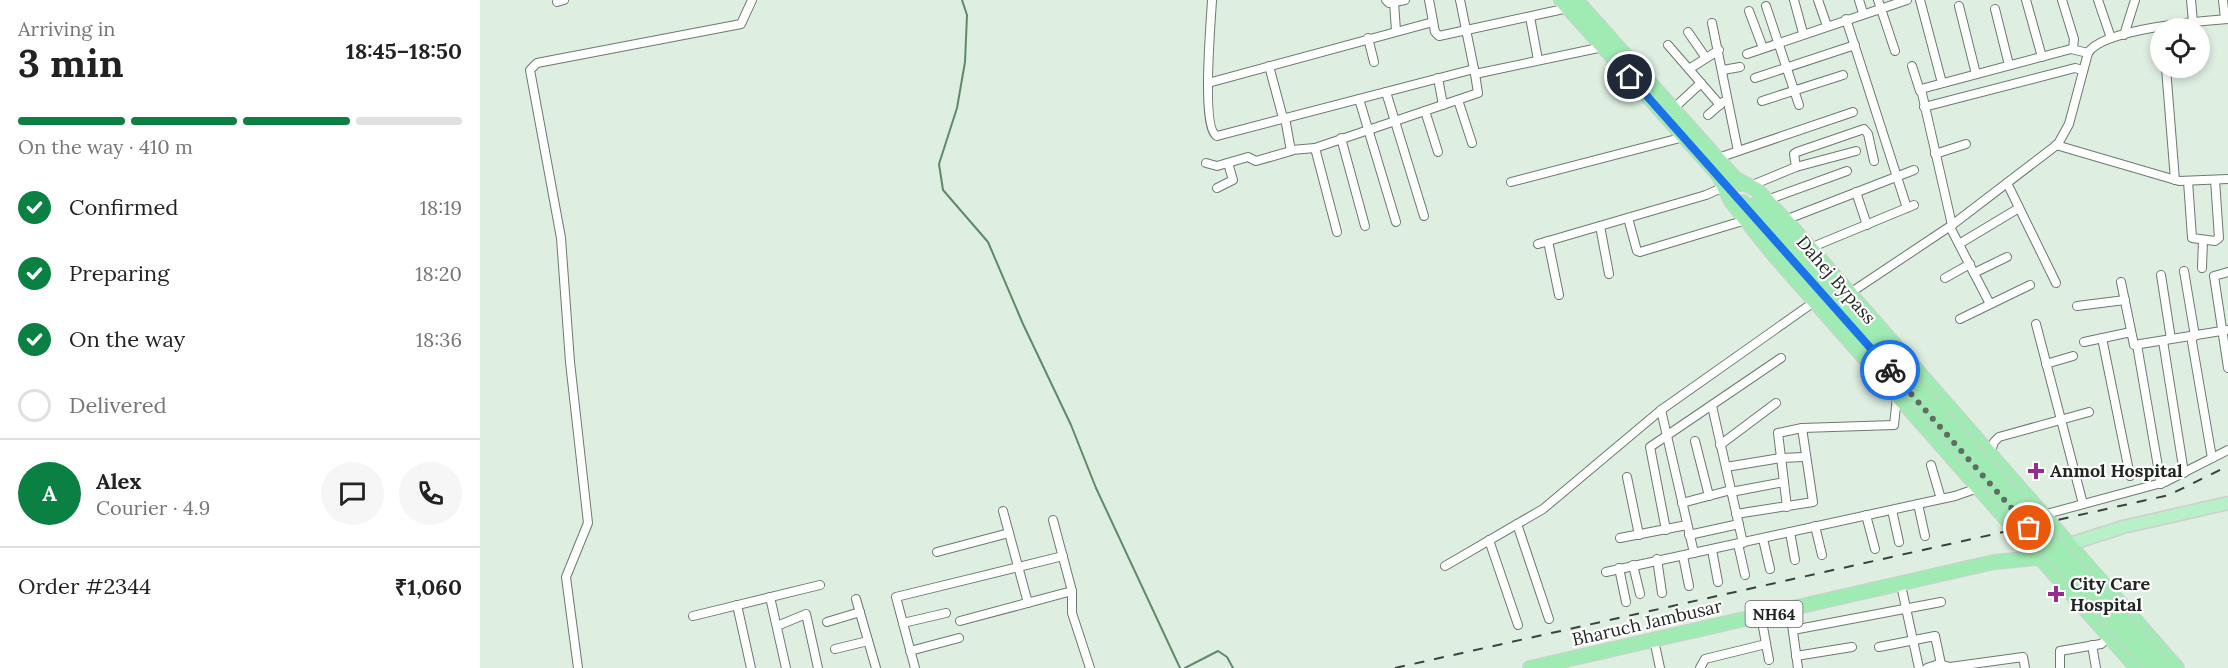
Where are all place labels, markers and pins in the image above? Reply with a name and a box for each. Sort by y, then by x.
pin [1604,51,1655,102]
place label: Anmol Hospital [2050,459,2183,482]
marker: Anmol Hospital [2027,462,2045,480]
pin [2003,502,2054,553]
place label: City Care Hospital [2070,572,2151,616]
marker: City Care Hospital [2047,585,2065,603]

